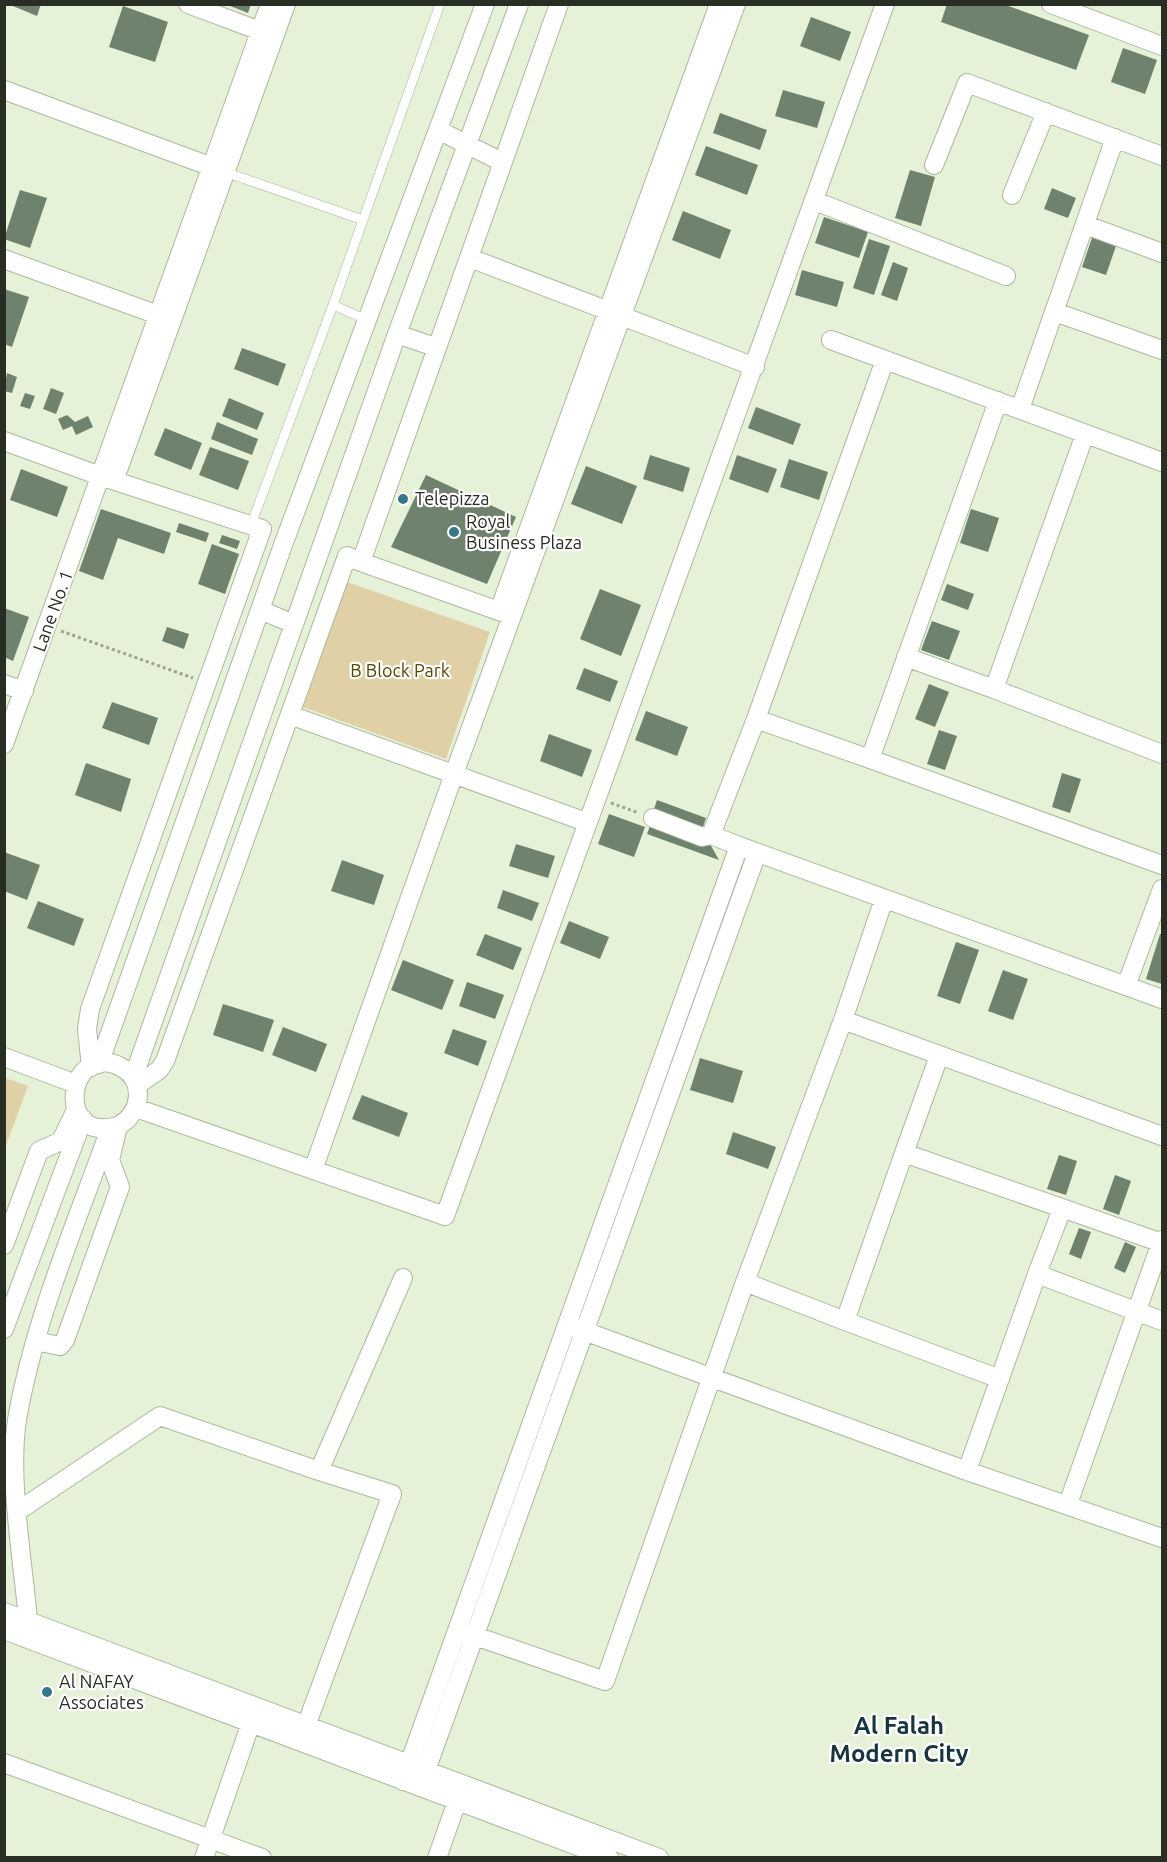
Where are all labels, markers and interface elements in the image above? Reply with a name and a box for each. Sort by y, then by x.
place label: Telepizza [415,488,489,508]
marker: Telepizza [396,492,410,506]
place label: Royal Business Plaza [466,511,582,552]
marker: Royal Business Plaza [447,525,461,539]
street label: Lane No. 1 [28,567,76,654]
park label: B Block Park [350,660,450,680]
place label: Al NAFAY Associates [59,1671,144,1712]
marker: Al NAFAY Associates [40,1685,54,1699]
district label: Al Falah Modern City [830,1712,969,1767]

